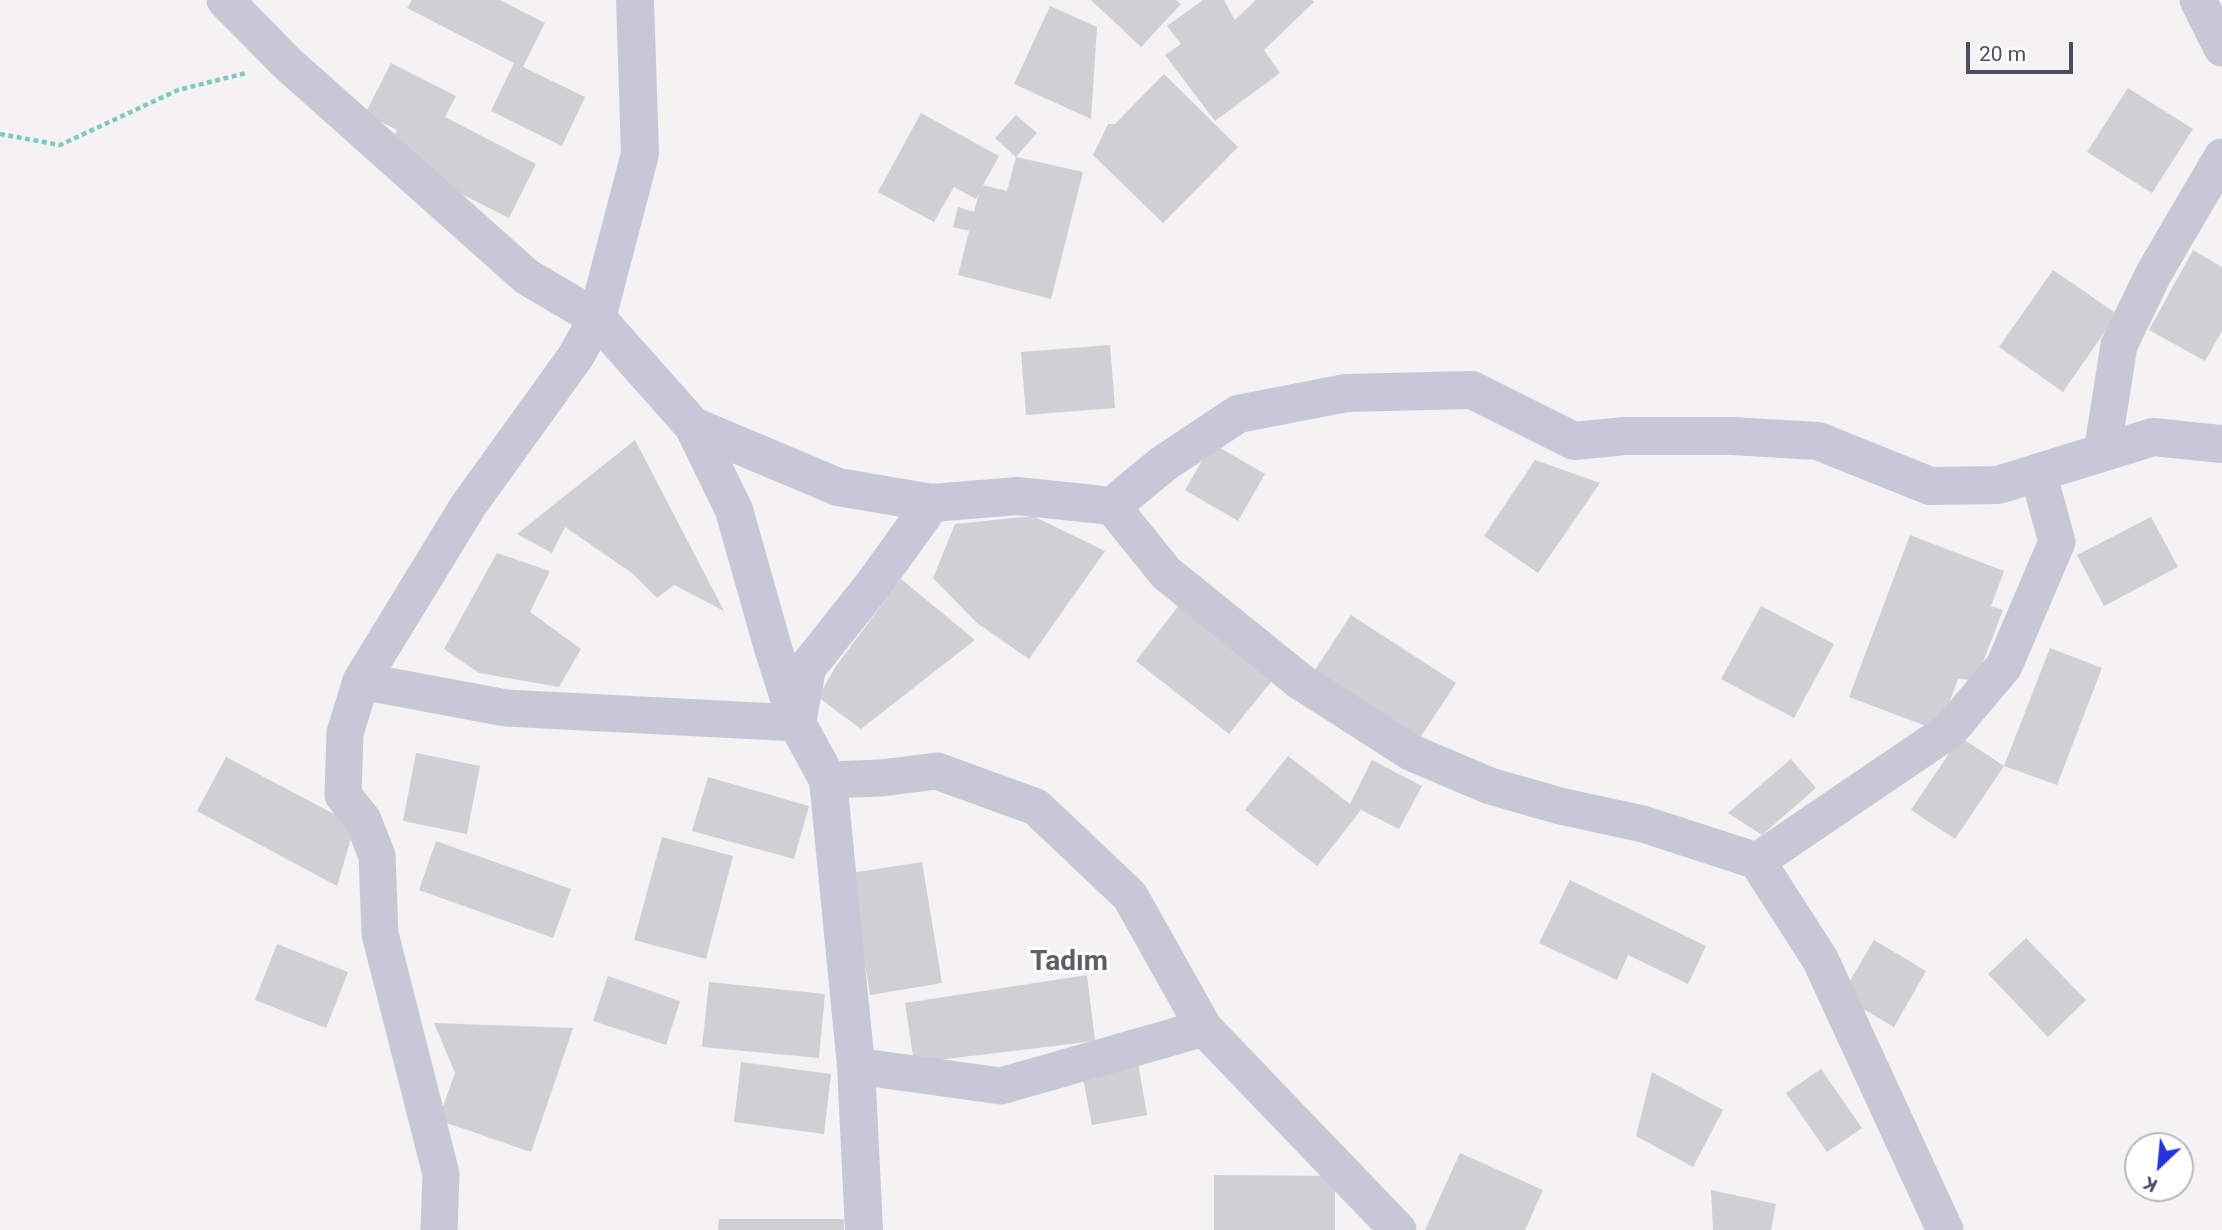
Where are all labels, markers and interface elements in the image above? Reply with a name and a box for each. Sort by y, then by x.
scale bar [1970,28,2077,72]
text: 20 m [1979,42,2026,66]
district label: Tadım [1030,946,1108,980]
north arrow [2124,1132,2194,1202]
text: K [2140,1172,2161,1198]

